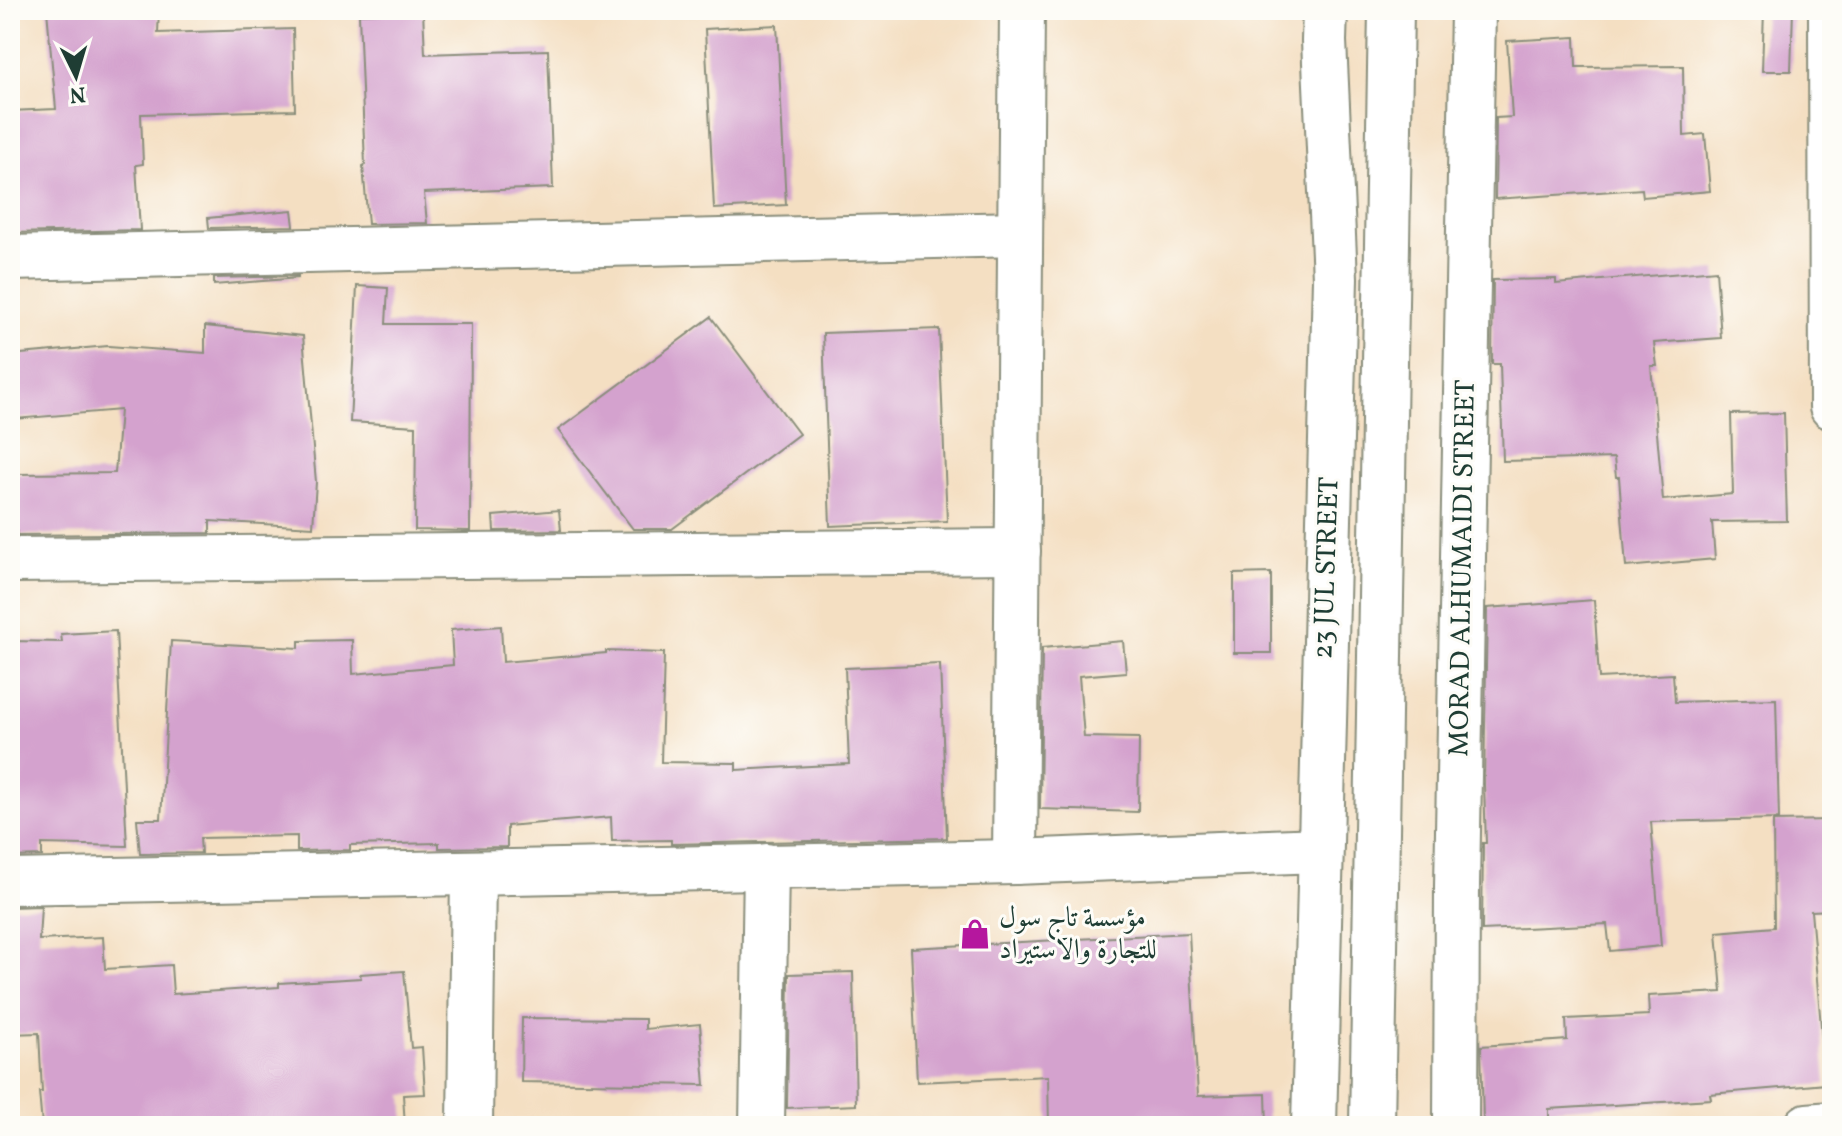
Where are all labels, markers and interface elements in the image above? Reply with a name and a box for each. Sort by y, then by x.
north arrow [36,36,116,116]
text: N [68,77,87,110]
street label: MORAD ALHUMAIDI STREET [1440,379,1486,757]
street label: 23 JUL STREET [1304,476,1350,660]
place label: مؤسسة تاج سول للتجارة والاستيراد [999,899,1157,970]
shop icon: مؤسسة تاج سول للتجارة والاستيراد [958,917,992,951]

